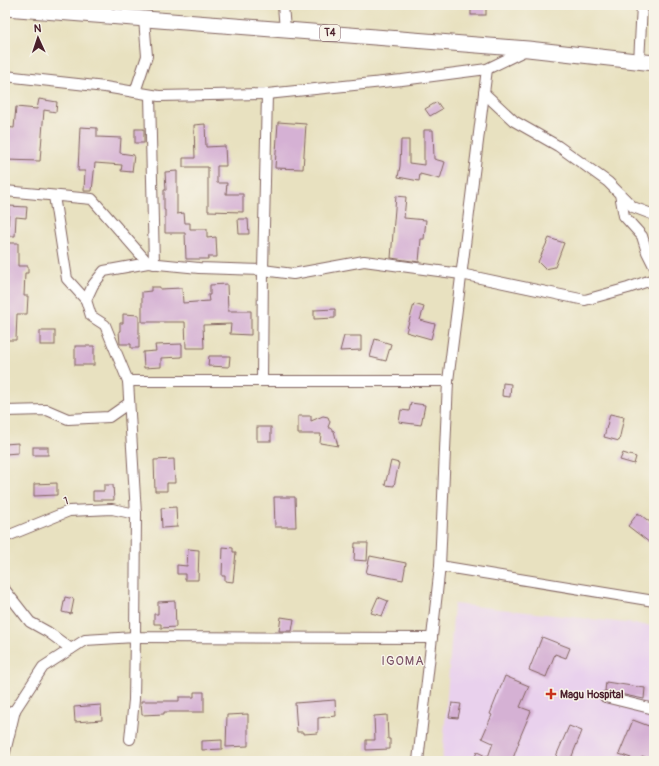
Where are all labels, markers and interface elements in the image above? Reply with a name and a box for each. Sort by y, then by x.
north arrow [18,18,58,58]
text: N [33,22,42,35]
road number: T4 [320,25,340,41]
street label: 1 [62,494,70,508]
district label: IGOMA [381,653,425,669]
marker: Magu Hospital [545,688,557,700]
place label: Magu Hospital [560,688,624,701]

